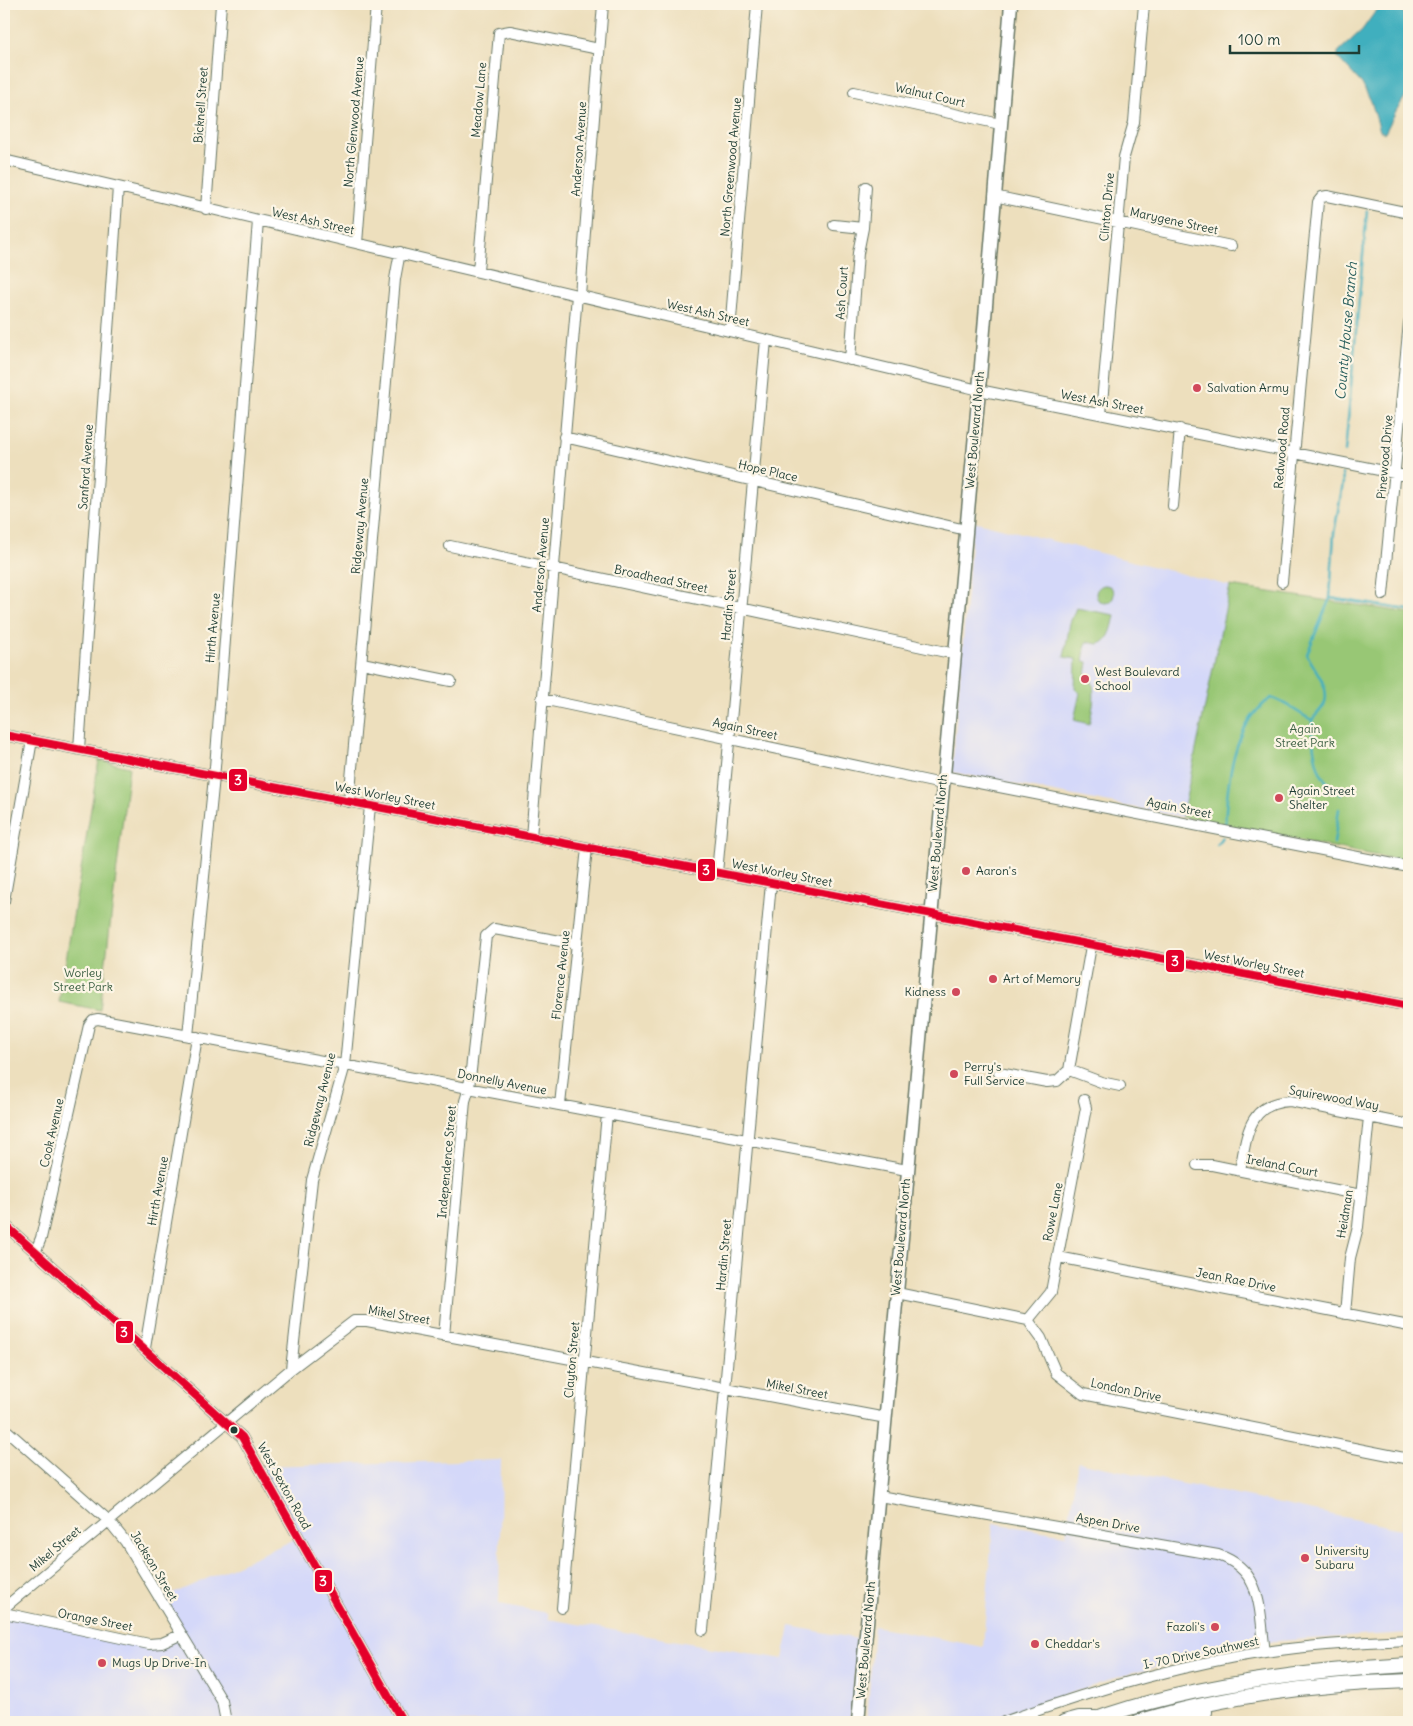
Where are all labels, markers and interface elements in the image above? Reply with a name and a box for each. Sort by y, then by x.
scale bar [1230,22,1359,54]
text: 100 m [1238,30,1280,49]
street label: North Glenwood Avenue [340,56,367,188]
street label: Meadow Lane [468,62,489,138]
street label: Bicknell Street [190,66,211,144]
street label: Walnut Court [894,79,967,110]
street label: North Greenwood Avenue [717,97,744,237]
street label: Anderson Avenue [568,101,589,197]
street label: Clinton Drive [1096,172,1117,242]
street label: West Ash Street [270,204,356,237]
street label: Marygene Street [1129,204,1220,237]
water label: County House Branch [1331,260,1361,401]
street label: Ash Court [832,266,851,320]
street label: West Ash Street [665,296,751,329]
street label: West Boulevard North [962,370,987,489]
place label: Salvation Army [1207,380,1289,395]
marker: Salvation Army [1191,382,1203,394]
street label: West Ash Street [1059,386,1145,417]
street label: Redwood Road [1270,407,1293,489]
street label: Pinewood Drive [1373,414,1396,500]
street label: Sanford Avenue [75,424,96,510]
street label: Hope Place [737,456,799,485]
street label: Ridgeway Avenue [348,477,371,575]
street label: Anderson Avenue [529,517,552,613]
street label: Broadhead Street [613,561,709,596]
street label: Hardin Street [718,569,739,641]
street label: Hirth Avenue [202,592,223,664]
place label: West Boulevard School [1095,664,1180,693]
marker: West Boulevard School [1079,673,1091,685]
street label: Again Street [711,714,779,743]
park label: Again Street Park [1275,721,1335,750]
line badge: 3 [228,768,248,792]
text: 3 [234,771,242,789]
street label: West Boulevard North [925,773,950,892]
street label: West Worley Street [333,778,437,813]
place label: Again Street Shelter [1289,783,1355,812]
marker: Again Street Shelter [1273,792,1285,804]
street label: Again Street [1145,794,1213,821]
street label: West Worley Street [730,855,834,890]
line badge: 3 [697,858,716,882]
text: 3 [702,861,710,879]
place label: Aaron's [976,863,1017,878]
marker: Aaron's [960,865,972,877]
street label: Florence Avenue [548,930,573,1020]
street label: West Worley Street [1202,946,1306,981]
line badge: 3 [1165,949,1185,973]
text: 3 [1171,952,1179,970]
park label: Worley Street Park [53,965,113,994]
place label: Art of Memory [1003,971,1081,986]
marker: Art of Memory [987,973,999,985]
place label: Kidness [905,984,946,999]
marker: Kidness [950,986,962,998]
street label: Ridgeway Avenue [301,1051,338,1149]
place label: Perry's Full Service [964,1059,1025,1088]
street label: Donnelly Avenue [456,1065,548,1098]
marker: Perry's Full Service [948,1068,960,1080]
street label: Squirewood Way [1288,1082,1380,1113]
street label: Cook Avenue [36,1097,67,1169]
street label: Independence Street [434,1105,459,1219]
street label: Ireland Court [1245,1151,1319,1180]
street label: Hirth Avenue [144,1155,171,1227]
street label: West Boulevard North [888,1177,913,1296]
street label: Rowe Lane [1039,1181,1066,1243]
street label: Heidman [1333,1188,1356,1239]
street label: Hardin Street [713,1219,734,1291]
street label: Jean Rae Drive [1195,1264,1277,1295]
street label: Mikel Street [367,1302,431,1327]
line badge: 3 [115,1320,134,1344]
street label: Clayton Street [561,1321,582,1399]
text: 3 [120,1323,128,1341]
street label: Mikel Street [765,1375,829,1402]
street label: London Drive [1089,1375,1163,1404]
unlabelled marker [229,1425,239,1435]
street label: West Sexton Road [254,1440,315,1532]
street label: Aspen Drive [1075,1510,1141,1536]
street label: Mikel Street [26,1523,83,1574]
street label: Jackson Street [128,1528,181,1604]
place label: University Subaru [1315,1543,1369,1572]
marker: University Subaru [1299,1552,1311,1564]
line badge: 3 [314,1569,333,1593]
text: 3 [319,1572,327,1590]
street label: West Boulevard North [853,1580,878,1699]
street label: Orange Street [56,1605,134,1634]
place label: Fazoli's [1166,1619,1205,1634]
marker: Fazoli's [1209,1621,1221,1633]
street label: I- 70 Drive Southwest [1142,1633,1260,1672]
place label: Cheddar's [1045,1636,1100,1651]
marker: Cheddar's [1029,1638,1041,1650]
place label: Mugs Up Drive-In [112,1655,207,1670]
marker: Mugs Up Drive-In [96,1657,108,1669]

